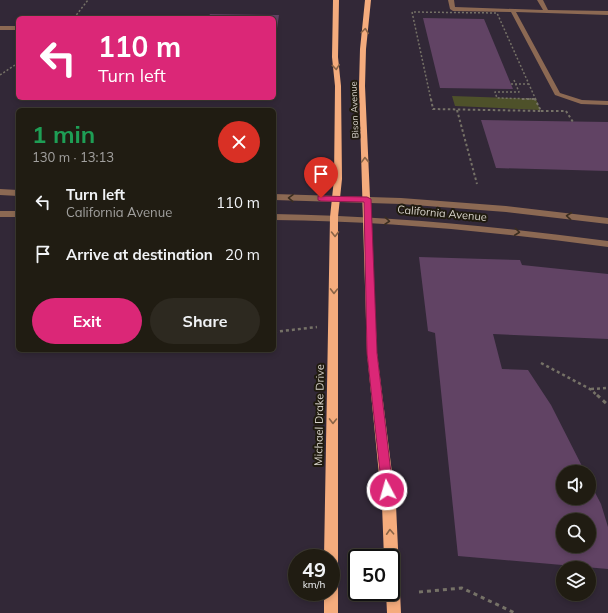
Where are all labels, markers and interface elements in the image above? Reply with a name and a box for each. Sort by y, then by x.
one-way arrow [360,28,369,34]
text: 110 m [98,29,181,64]
icon: left [32,32,84,84]
text: Turn left [98,64,166,87]
one-way arrow [331,64,340,70]
street label: Bison Avenue [348,81,360,139]
text: 1 min [32,119,95,149]
button: close [218,121,260,163]
text: 130 m · 13:13 [32,149,114,165]
pin [304,157,338,198]
one-way arrow [361,157,370,163]
icon: arrive [310,163,332,185]
text: Turn left [66,185,125,204]
icon: left [32,191,54,213]
text: 110 m [216,193,260,212]
one-way arrow [288,193,294,202]
street label: California Avenue [397,202,487,224]
text: California Avenue [66,204,172,220]
one-way arrow [566,212,572,221]
one-way arrow [384,216,390,225]
one-way arrow [514,227,520,236]
one-way arrow [330,231,339,237]
icon: arrive [32,243,54,265]
text: Arrive at destination [66,245,213,264]
text: 20 m [225,245,260,264]
one-way arrow [330,288,338,294]
button: Exit [32,298,142,344]
button: Share [150,298,260,344]
street label: Michael Drake Drive [311,364,327,466]
one-way arrow [329,418,337,424]
map controls [556,465,596,601]
button: sound [556,465,596,505]
position arrow [366,469,408,511]
button: search [556,513,596,553]
one-way arrow [386,529,395,535]
speed limit sign: 50 [348,549,400,601]
text: 49 [302,557,326,582]
button: layers [556,561,596,601]
text: km/h [303,578,325,591]

